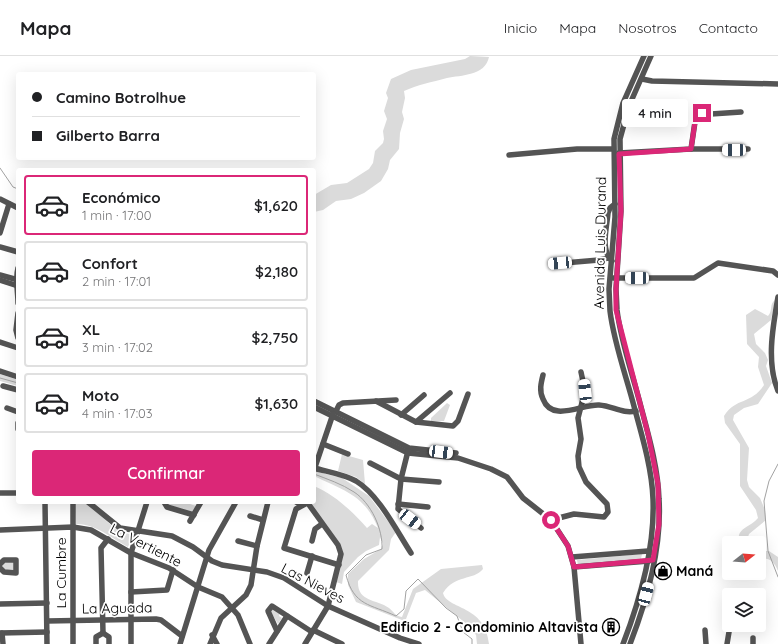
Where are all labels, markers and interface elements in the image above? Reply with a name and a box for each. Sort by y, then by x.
text: Mapa [20,16,71,40]
text: Inicio [504,19,537,37]
text: Mapa [559,19,596,37]
text: Nosotros [618,19,677,37]
text: Contacto [699,19,758,37]
text: Camino Botrolhue [56,88,186,107]
callout: 4 min [622,99,688,127]
route end [693,104,711,122]
text: 4 min [638,105,672,121]
text: Gilberto Barra [56,126,160,145]
car [722,144,746,156]
street label: Avenida Luis Durand [590,176,610,310]
icon: car [34,187,70,223]
text: Económico [82,188,161,207]
text: $1,620 [254,196,298,215]
text: 1 min · 17:00 [82,207,152,223]
icon: car [34,253,70,289]
text: Confort [82,254,138,273]
car [548,256,572,270]
text: $2,180 [255,262,298,281]
car [625,272,649,284]
text: 2 min · 17:01 [82,273,151,289]
icon: car [34,319,70,355]
text: XL [82,320,100,339]
text: $2,750 [251,328,298,347]
text: 3 min · 17:02 [82,339,153,355]
car [578,378,592,404]
icon: car [34,385,70,421]
text: Moto [82,386,119,405]
text: $1,630 [254,394,298,413]
text: 4 min · 17:03 [82,405,153,421]
car [428,445,454,459]
button: Confirmar [32,450,300,496]
car [397,507,423,531]
route start [542,511,560,529]
street label: La Vertiente [107,519,185,571]
north arrow [722,536,766,580]
map controls [722,536,766,632]
street label: La Cumbre [52,537,70,609]
street label: Las Nieves [278,559,348,607]
shop icon: Maná [653,561,673,581]
place label: Maná [676,562,713,580]
car [637,581,655,607]
button: layers [722,588,766,632]
street label: La Aguada [81,598,153,618]
building icon: Edificio 2 - Condominio Altavista [601,617,621,637]
place label: Edificio 2 - Condominio Altavista [381,618,598,636]

